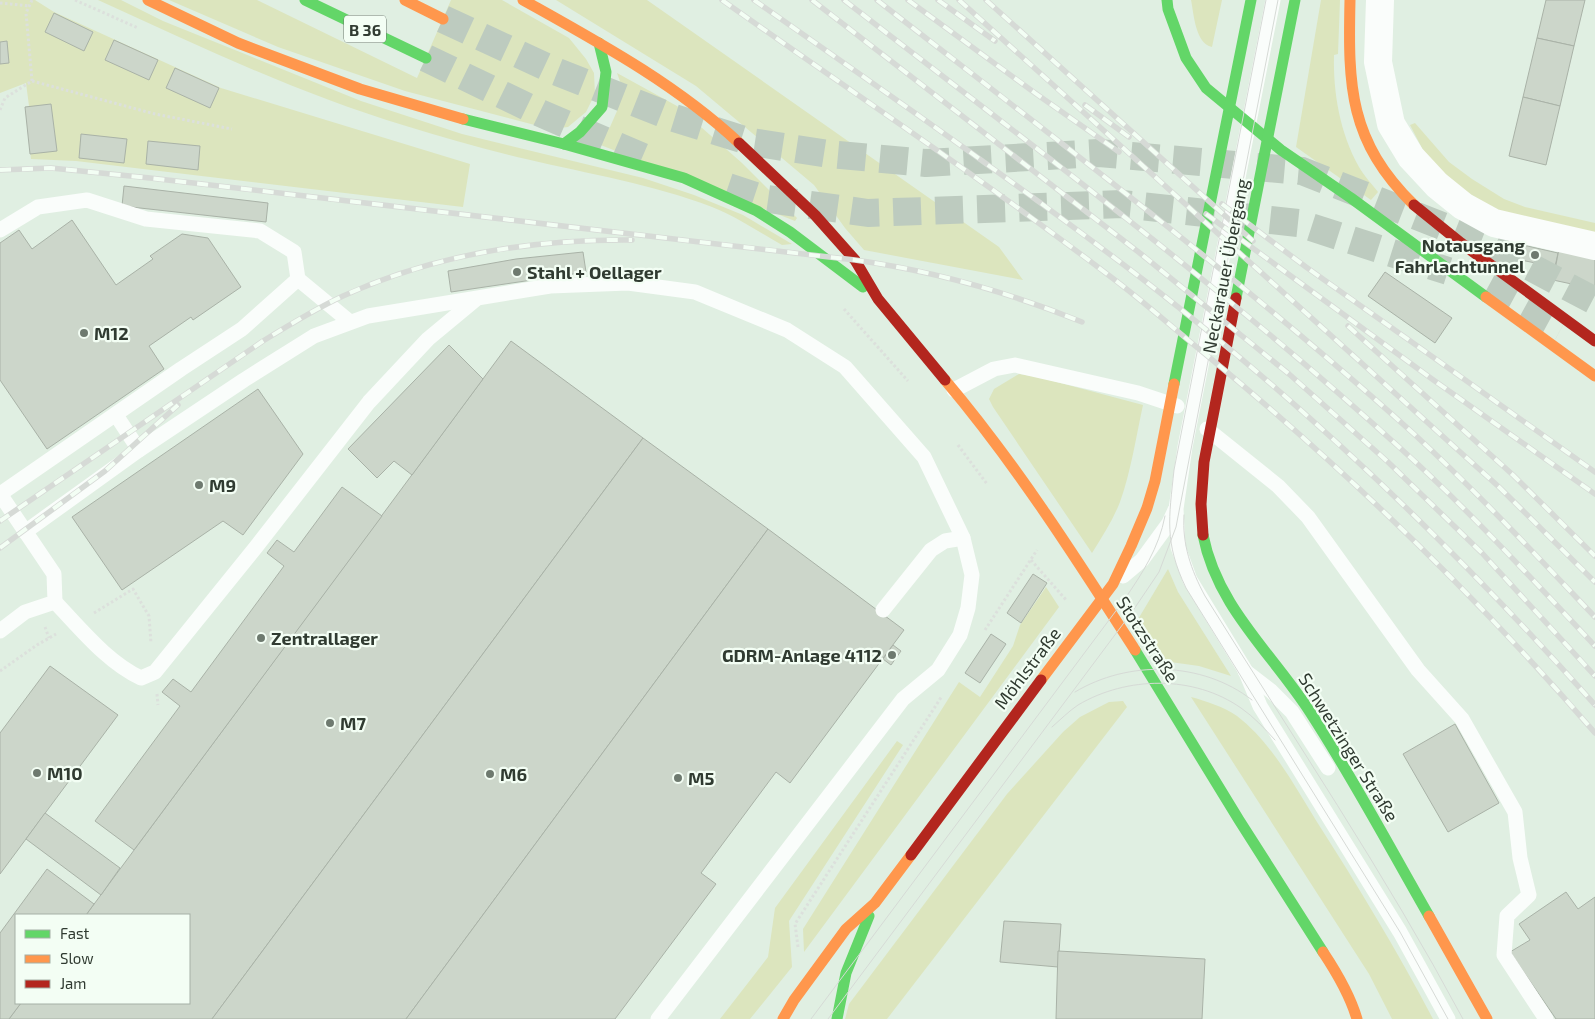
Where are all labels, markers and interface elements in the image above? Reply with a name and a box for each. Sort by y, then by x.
road number: B 36 [344,15,386,42]
street label: Neckarauer Übergang [1197,177,1253,355]
place label: Notausgang Fahrlachtunnel [1395,234,1526,277]
marker: Notausgang Fahrlachtunnel [1529,249,1541,261]
place label: Stahl + Oellager [527,261,662,283]
marker: Stahl + Oellager [511,266,523,278]
place label: M12 [94,322,129,344]
marker: M12 [78,327,90,339]
place label: M9 [209,474,236,496]
marker: M9 [193,479,205,491]
street label: Stotzstraße [1112,592,1184,686]
street label: Möhlstraße [989,623,1065,713]
place label: Zentrallager [271,627,378,649]
marker: Zentrallager [255,632,267,644]
place label: GDRM-Anlage 4112 [722,644,882,666]
marker: GDRM-Anlage 4112 [886,649,898,661]
street label: Schwetzinger Straße [1294,669,1404,825]
place label: M7 [340,712,366,734]
marker: M7 [324,717,336,729]
place label: M10 [47,762,83,784]
place label: M6 [500,763,527,785]
marker: M10 [31,767,43,779]
place label: M5 [688,767,714,789]
marker: M6 [484,768,496,780]
marker: M5 [672,772,684,784]
legend [15,914,190,1004]
text: Fast [60,924,90,942]
text: Slow [60,949,94,967]
text: Jam [60,974,86,992]

